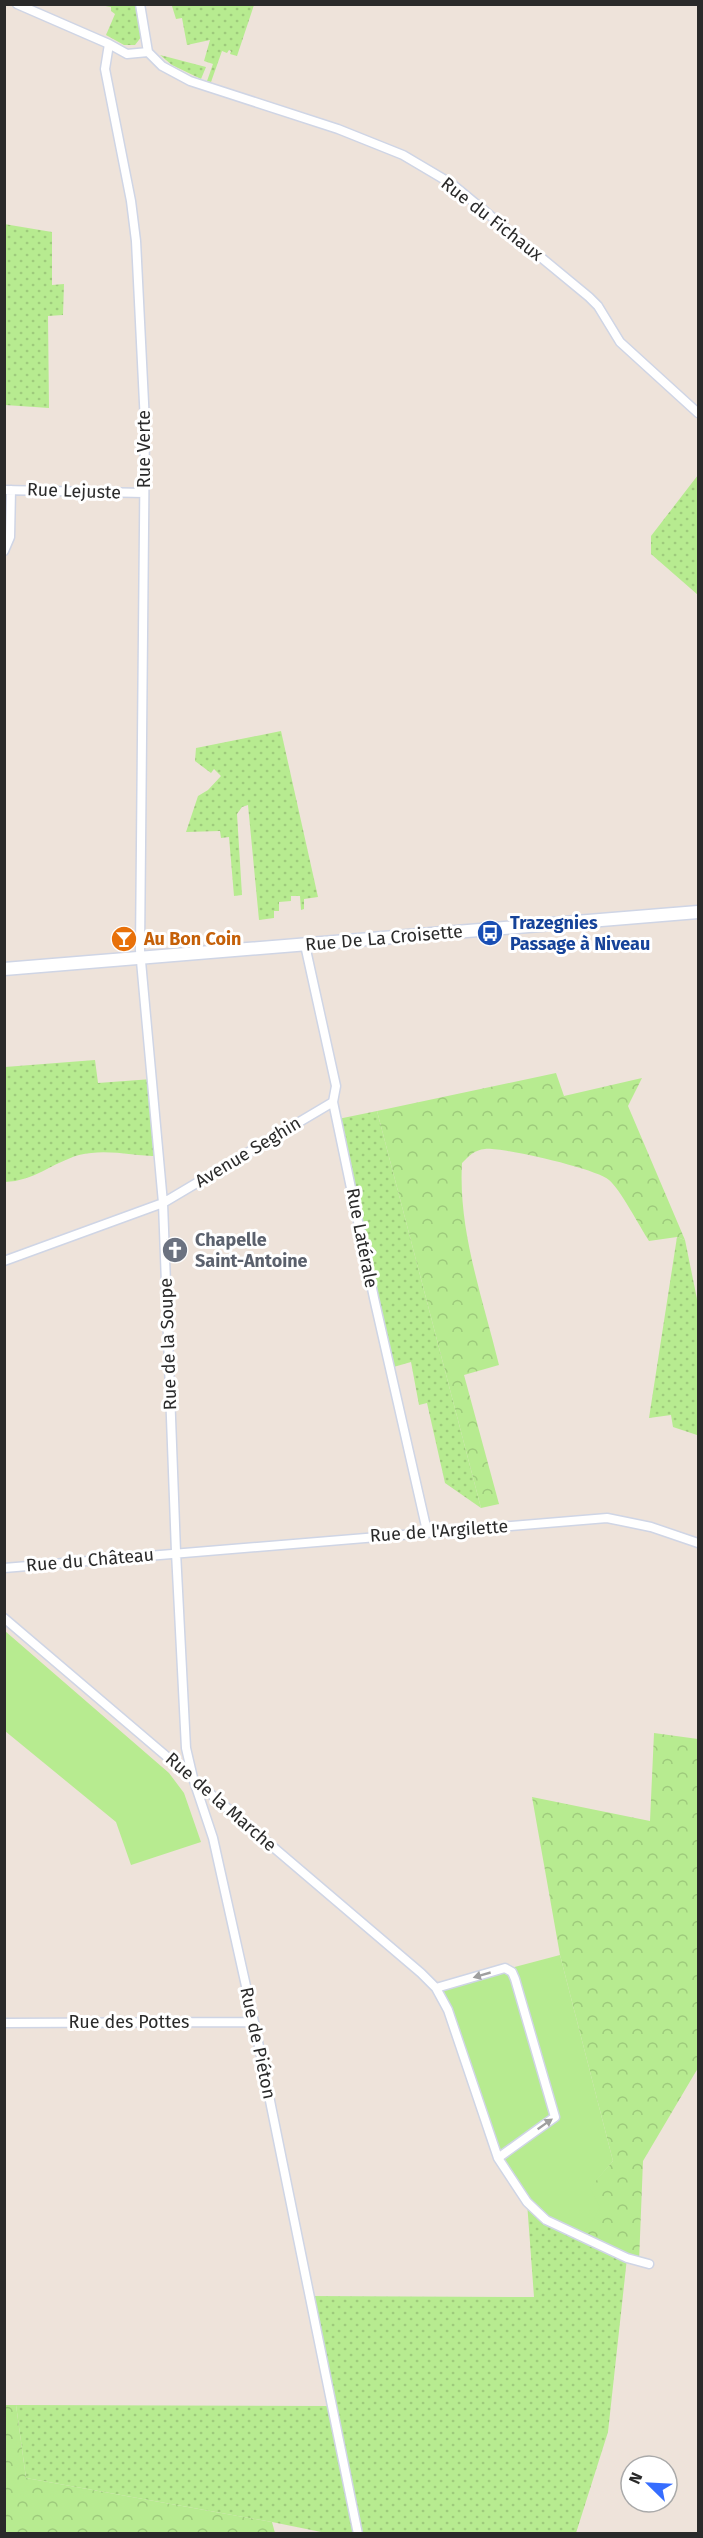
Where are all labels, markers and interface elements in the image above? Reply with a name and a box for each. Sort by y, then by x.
street label: Rue du Fichaux [437,172,548,266]
street label: Rue Verte [133,410,155,488]
street label: Rue Lejuste [27,478,121,504]
place label: Trazegnies Passage à Niveau [510,912,650,955]
bus stop icon: Trazegnies Passage à Niveau [475,918,505,948]
street label: Rue De La Croisette [304,920,464,956]
bar icon: Au Bon Coin [109,924,139,954]
place label: Au Bon Coin [143,928,241,950]
street label: Avenue Seghin [191,1112,305,1192]
street label: Rue Latérale [342,1186,382,1290]
place label: Chapelle Saint-Antoine [195,1229,308,1272]
church icon: Chapelle Saint-Antoine [160,1235,190,1265]
street label: Rue de la Soupe [155,1277,181,1411]
street label: Rue de l'Argilette [369,1515,509,1547]
street label: Rue du Château [25,1543,155,1577]
street label: Rue de la Marche [161,1748,281,1856]
one-way arrow [473,1971,491,1980]
street label: Rue de Piéton [235,1985,281,2101]
street label: Rue des Pottes [68,2011,190,2033]
one-way arrow [537,2118,553,2130]
north arrow [619,2454,679,2514]
text: N [625,2469,647,2487]

